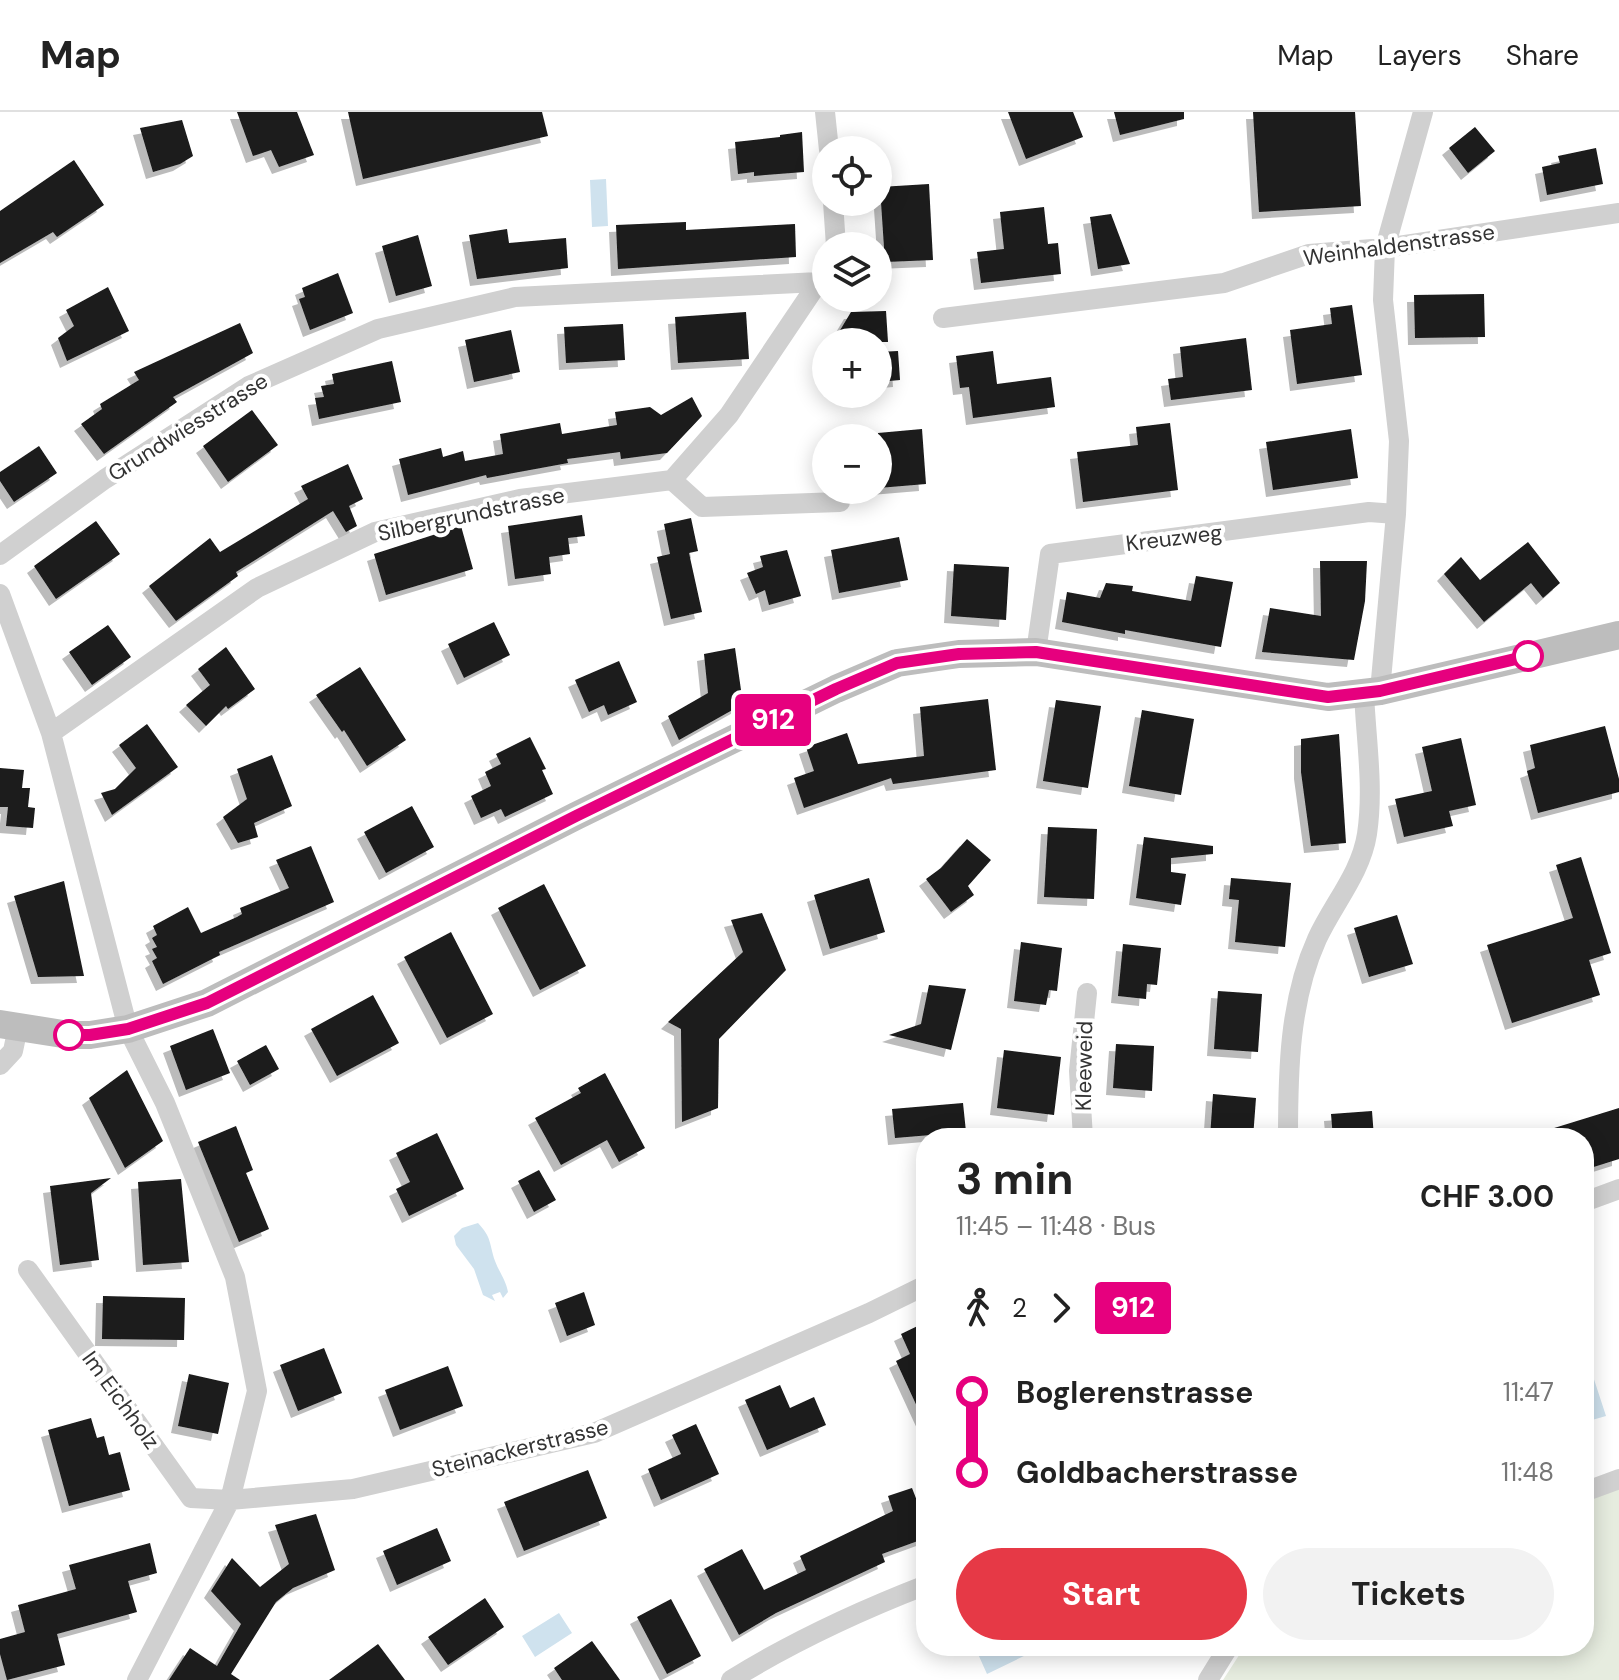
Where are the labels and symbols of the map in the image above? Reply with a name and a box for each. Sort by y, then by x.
street label: Weinhaldenstrasse [1301,217,1497,273]
street label: Grundwiesstrasse [103,366,273,488]
street label: Silbergrundstrasse [375,480,567,548]
street label: Kreuzweg [1124,518,1224,558]
unlabelled marker [1513,641,1543,671]
line badge: 912 [727,694,819,746]
unlabelled marker [54,1020,84,1050]
street label: Kleeweid [1069,1021,1099,1111]
street label: Im Eichholz [76,1345,166,1455]
street label: Steinackerstrasse [429,1412,611,1484]

